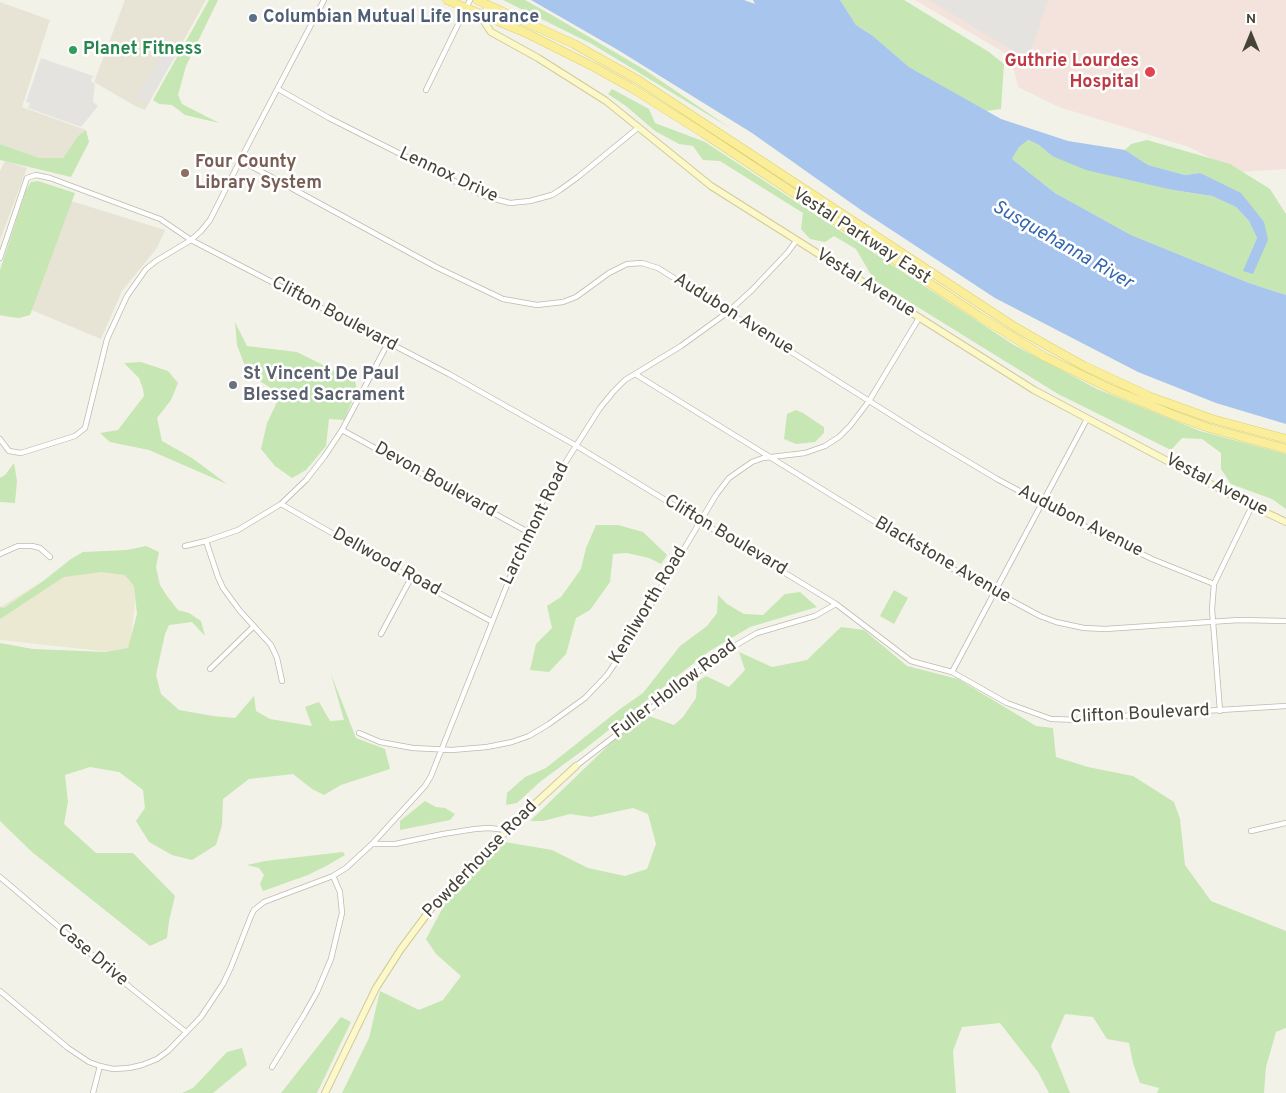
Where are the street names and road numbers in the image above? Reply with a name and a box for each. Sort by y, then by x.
street label: Lennox Drive [395,144,501,208]
street label: Vestal Parkway East [788,184,934,290]
street label: Vestal Avenue [811,245,919,323]
street label: Audubon Avenue [669,269,797,361]
street label: Clifton Boulevard [267,273,401,357]
street label: Devon Boulevard [370,439,500,523]
street label: Vestal Avenue [1161,450,1271,522]
street label: Larchmont Road [497,459,575,589]
street label: Audubon Avenue [1014,481,1146,563]
street label: Clifton Boulevard [660,491,790,581]
street label: Blackstone Avenue [870,513,1014,609]
street label: Dellwood Road [328,524,444,602]
street label: Kenilworth Road [605,543,693,669]
street label: Fuller Hollow Road [608,636,742,744]
street label: Clifton Boulevard [1070,701,1210,729]
street label: Powderhouse Road [419,797,543,923]
street label: Case Drive [52,920,132,992]

